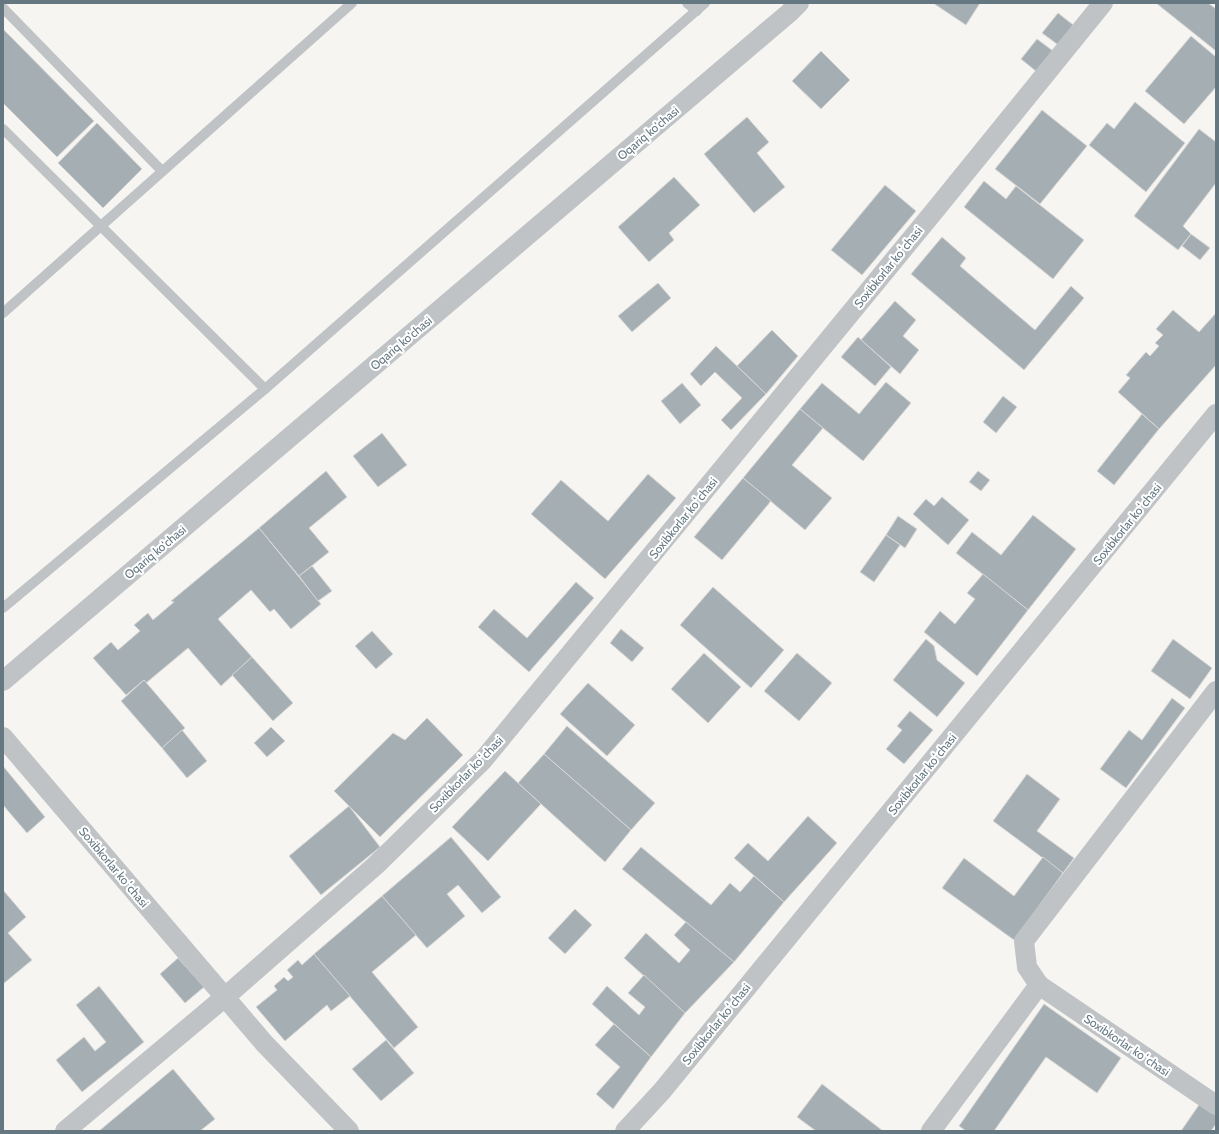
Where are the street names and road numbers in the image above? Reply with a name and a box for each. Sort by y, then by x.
street label: Oqariq ko'chasi [614,103,682,163]
street label: Soxibkorlar koʻchasi [851,223,925,311]
street label: Oqariq ko'chasi [367,313,435,373]
street label: Soxibkorlar koʻchasi [646,474,720,562]
street label: Soxibkorlar koʻchasi [1090,480,1164,568]
street label: Oqariq ko'chasi [121,522,189,582]
street label: Soxibkorlar koʻchasi [885,730,959,818]
street label: Soxibkorlar koʻchasi [426,733,506,815]
street label: Soxibkorlar koʻchasi [76,824,152,910]
street label: Soxibkorlar koʻchasi [679,980,753,1068]
street label: Soxibkorlar koʻchasi [1081,1011,1173,1079]

